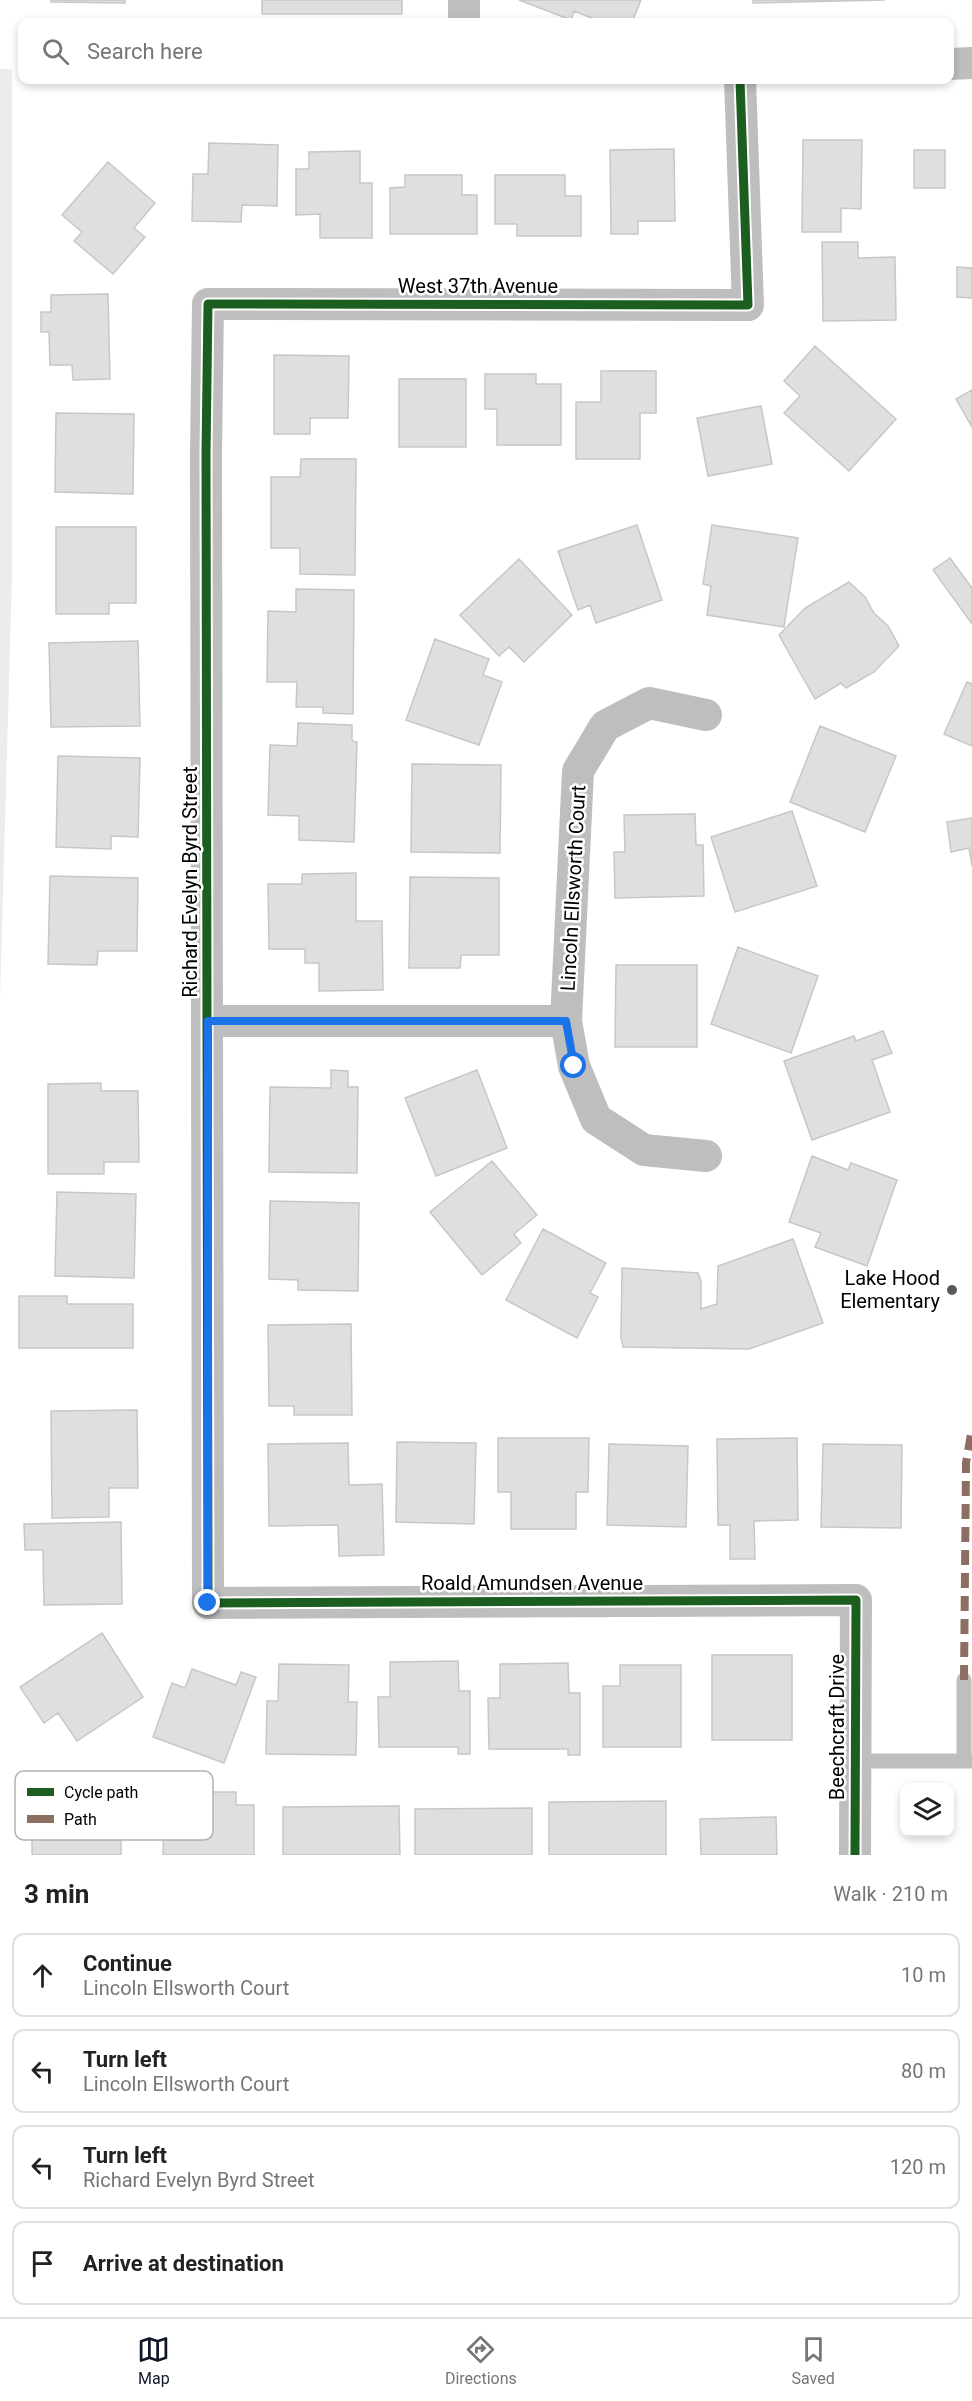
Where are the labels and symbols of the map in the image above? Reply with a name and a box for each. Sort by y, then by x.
street label: West 37th Avenue [398,274,558,298]
street label: Richard Evelyn Byrd Street [178,766,202,998]
street label: Lincoln Ellsworth Court [556,784,590,992]
route start [560,1052,586,1078]
place label: Lake Hood Elementary [840,1266,941,1313]
marker: Lake Hood Elementary [945,1283,959,1297]
street label: Roald Amundsen Avenue [421,1571,643,1595]
route end [194,1589,220,1615]
street label: Beechcraft Drive [825,1654,849,1800]
legend [15,1771,213,1840]
text: Cycle path [64,1783,138,1802]
text: Path [64,1810,97,1829]

